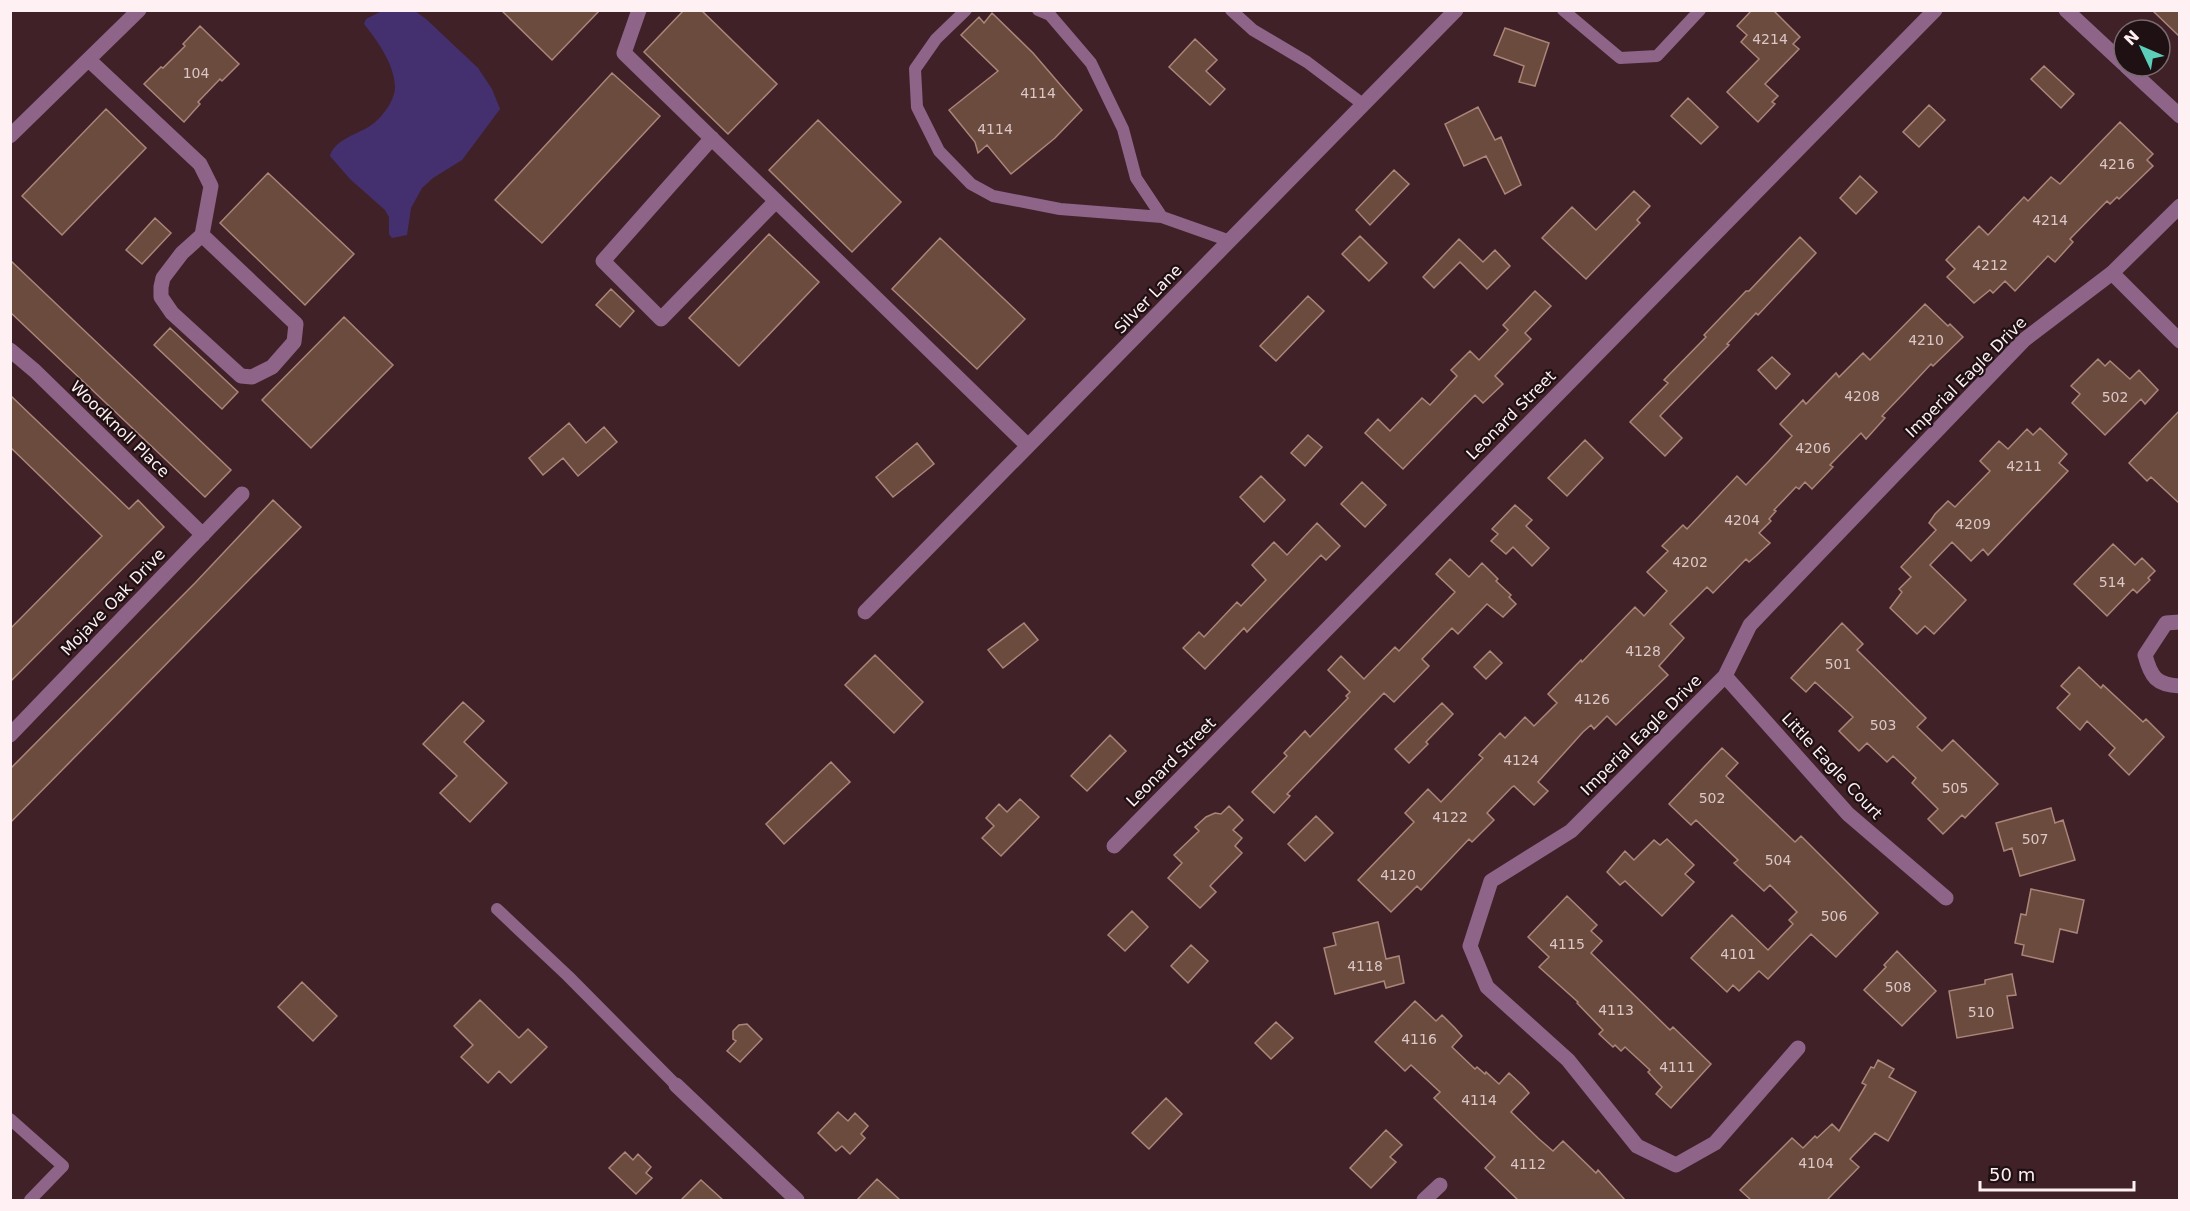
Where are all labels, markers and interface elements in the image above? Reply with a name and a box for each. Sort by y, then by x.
north arrow [2112,18,2172,78]
text: N [2120,27,2143,49]
house number: 4214 [1752,31,1788,47]
house number: 104 [183,65,209,81]
house number: 4114 [1020,85,1056,101]
house number: 4114 [977,121,1013,137]
house number: 4216 [2099,156,2135,172]
house number: 4214 [2032,212,2068,228]
house number: 4212 [1972,257,2008,273]
street label: Silver Lane [1110,260,1186,338]
street label: Imperial Eagle Drive [1902,313,2030,441]
house number: 4210 [1908,332,1944,348]
street label: Leonard Street [1462,366,1560,464]
street label: Woodknoll Place [67,377,173,481]
house number: 4208 [1844,388,1880,404]
house number: 502 [2102,389,2128,405]
house number: 4206 [1795,440,1831,456]
house number: 4211 [2006,458,2042,474]
house number: 4204 [1724,512,1760,528]
house number: 4209 [1955,516,1991,532]
street label: Mojave Oak Drive [57,544,169,660]
house number: 4202 [1672,554,1708,570]
house number: 514 [2099,574,2125,590]
house number: 4128 [1625,643,1661,659]
house number: 501 [1825,656,1851,672]
street label: Imperial Eagle Drive [1577,671,1705,799]
house number: 4126 [1574,691,1610,707]
street label: Little Eagle Court [1778,709,1886,823]
street label: Leonard Street [1122,713,1220,811]
house number: 503 [1870,717,1896,733]
house number: 4124 [1503,752,1539,768]
house number: 505 [1942,780,1968,796]
house number: 502 [1699,790,1725,806]
house number: 4122 [1432,809,1468,825]
house number: 507 [2022,831,2048,847]
house number: 504 [1765,852,1791,868]
house number: 4120 [1380,867,1416,883]
house number: 506 [1821,908,1847,924]
house number: 4115 [1549,936,1585,952]
house number: 4101 [1720,946,1756,962]
house number: 4118 [1347,958,1383,974]
house number: 508 [1885,979,1911,995]
house number: 4113 [1598,1002,1634,1018]
house number: 510 [1968,1004,1994,1020]
house number: 4116 [1401,1031,1437,1047]
house number: 4111 [1659,1059,1695,1075]
house number: 4114 [1461,1092,1497,1108]
scale bar [1980,1154,2134,1192]
house number: 4104 [1798,1155,1834,1171]
house number: 4112 [1510,1156,1546,1172]
text: 50 m [1989,1164,2035,1185]

